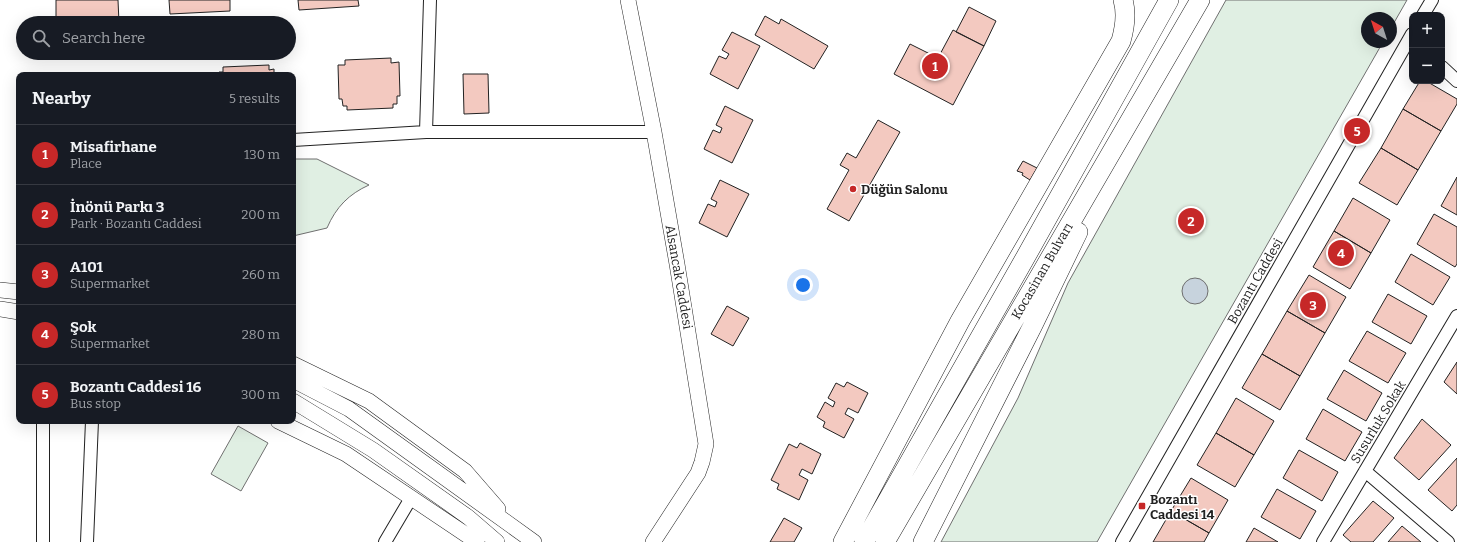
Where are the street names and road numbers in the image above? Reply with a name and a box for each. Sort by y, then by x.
street label: Kocasinan Bulvarı [1008,220,1076,322]
street label: Alsancak Caddesi [662,224,696,330]
street label: Bozantı Caddesi [1224,235,1286,326]
street label: Susurluk Sokak [1347,377,1409,466]

